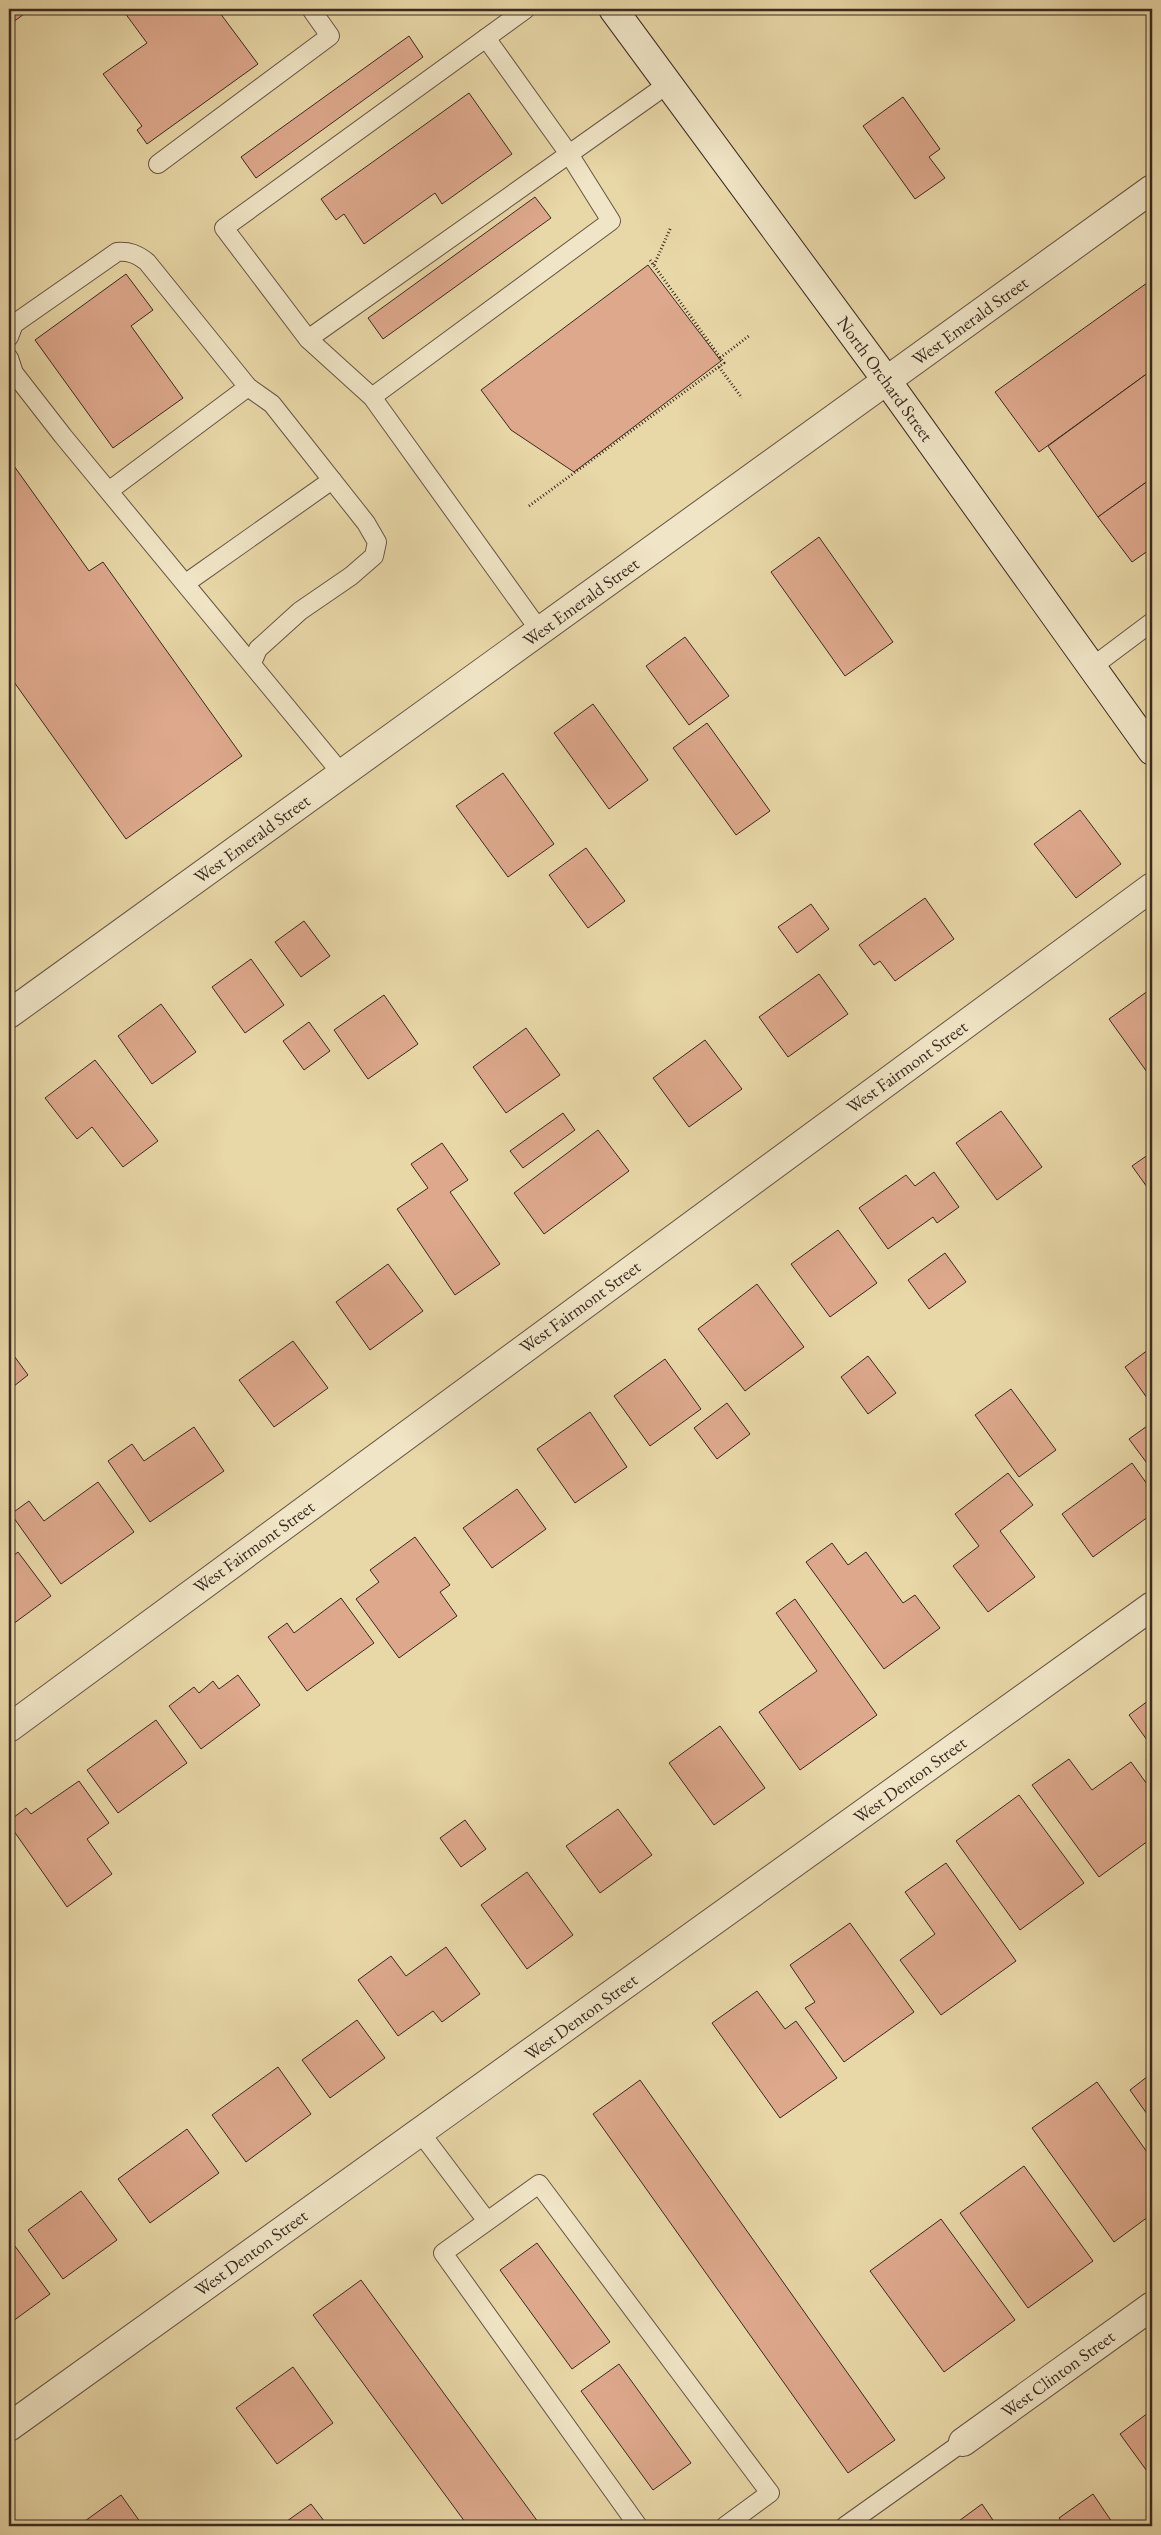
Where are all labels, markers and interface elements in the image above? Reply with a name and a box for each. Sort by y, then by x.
street label: West Emerald Street [907,271,1032,370]
street label: North Orchard Street [832,311,939,446]
street label: West Emerald Street [518,552,643,651]
street label: West Emerald Street [189,789,314,888]
street label: West Fairmont Street [842,1015,972,1118]
street label: West Fairmont Street [515,1255,645,1358]
street label: West Fairmont Street [189,1495,319,1598]
street label: West Denton Street [849,1731,971,1828]
street label: West Denton Street [520,1968,642,2065]
street label: West Denton Street [190,2204,312,2301]
street label: West Clinton Street [996,2324,1119,2423]

